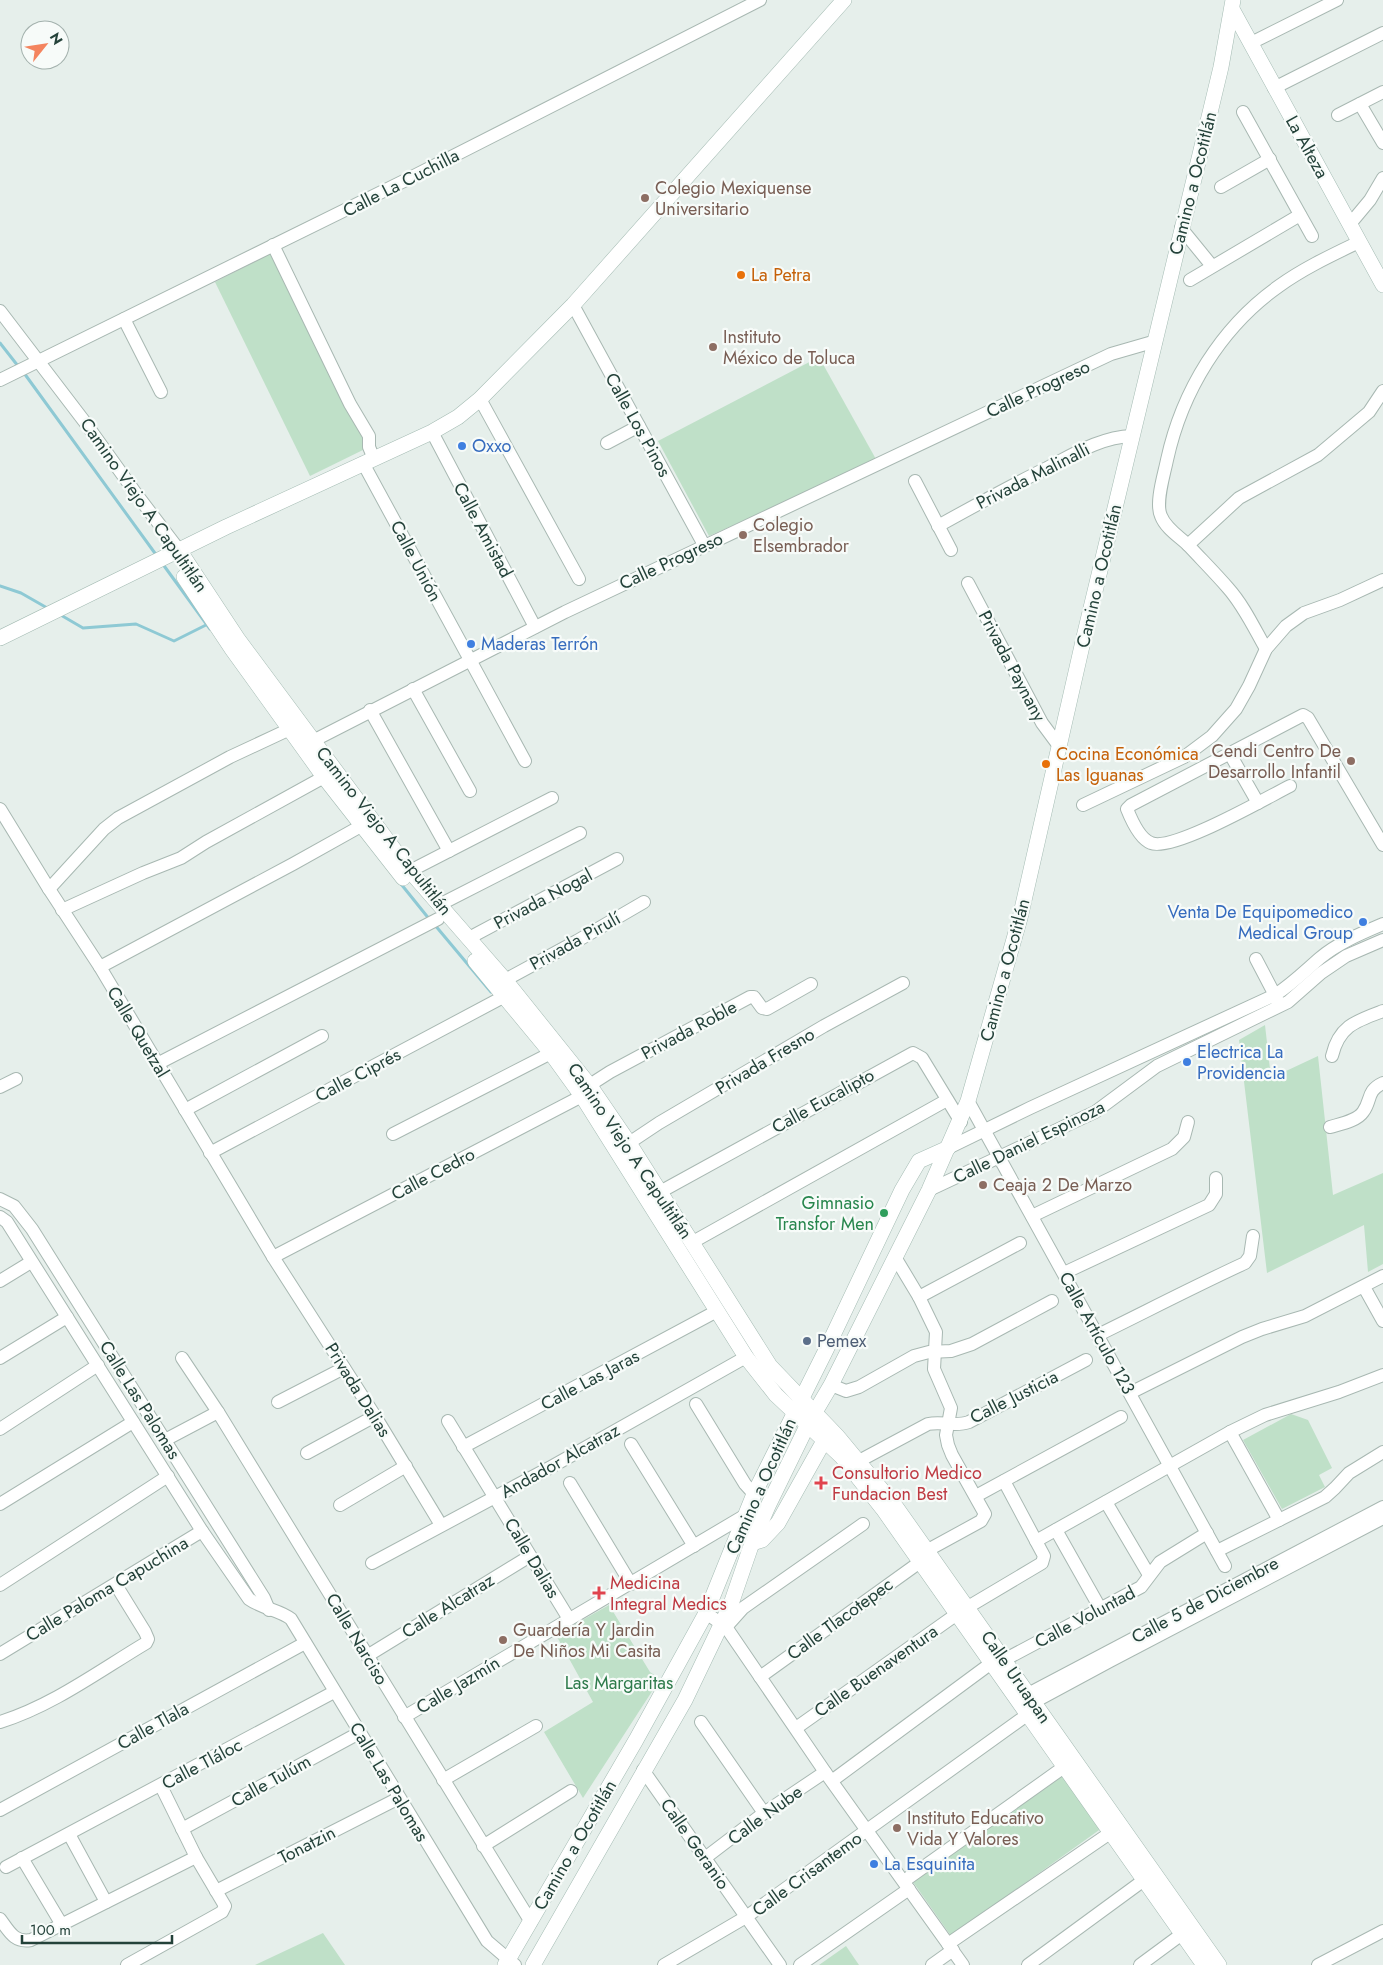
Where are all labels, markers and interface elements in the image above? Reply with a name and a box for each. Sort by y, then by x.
north arrow [20,20,70,70]
text: N [45,29,68,48]
street label: Camino a Ocotitlán [1163,109,1223,257]
street label: La Alteza [1279,111,1335,183]
street label: Calle La Cuchilla [338,142,464,224]
place label: Colegio Mexiquense Universitario [655,175,812,222]
marker: Colegio Mexiquense Universitario [639,192,651,204]
place label: La Petra [751,262,811,288]
marker: La Petra [735,269,747,281]
place label: Instituto México de Toluca [723,324,855,371]
marker: Instituto México de Toluca [707,341,719,353]
street label: Calle Progreso [982,354,1094,424]
street label: Calle Los Pinos [599,368,677,482]
street label: Camino Viejo A Capultitlán [74,412,214,598]
place label: Oxxo [472,433,512,459]
street label: Privada Malinalli [972,436,1094,516]
marker: Oxxo [456,440,468,452]
street label: Calle Amistad [447,478,519,582]
street label: Camino a Ocotitlán [1070,502,1128,650]
place label: Colegio Elsembrador [753,512,850,559]
street label: Calle Unión [384,516,448,606]
street label: Calle Progreso [615,526,727,596]
marker: Colegio Elsembrador [737,529,749,541]
street label: Privada Paynany [972,606,1052,726]
place label: Maderas Terrón [481,631,598,657]
marker: Maderas Terrón [465,638,477,650]
place label: Cendi Centro De Desarrollo Infantil [1208,738,1341,785]
street label: Camino Viejo A Capultitlán [310,741,458,921]
place label: Cocina Económica Las Iguanas [1056,741,1199,788]
marker: Cendi Centro De Desarrollo Infantil [1345,755,1357,767]
marker: Cocina Económica Las Iguanas [1040,758,1052,770]
street label: Privada Nogal [489,862,597,936]
street label: Camino a Ocotitlán [973,896,1037,1044]
place label: Venta De Equipomedico Medical Group [1167,899,1353,946]
street label: Privada Pirulí [525,905,626,977]
marker: Venta De Equipomedico Medical Group [1357,916,1369,928]
street label: Calle Quetzal [101,981,175,1083]
street label: Privada Roble [637,994,741,1066]
street label: Privada Fresno [710,1021,820,1101]
place label: Electrica La Providencia [1197,1039,1286,1086]
street label: Calle Ciprés [311,1042,405,1108]
marker: Electrica La Providencia [1181,1056,1193,1068]
street label: Camino Viejo A Capultitlán [561,1058,699,1244]
street label: Calle Eucalipto [767,1062,879,1140]
street label: Calle Daniel Espinoza [949,1094,1109,1190]
street label: Calle Cedro [386,1141,480,1207]
place label: Ceaja 2 De Marzo [993,1172,1132,1198]
marker: Ceaja 2 De Marzo [977,1179,989,1191]
place label: Gimnasio Transfor Men [776,1190,874,1237]
marker: Gimnasio Transfor Men [878,1207,890,1219]
street label: Calle Artículo 123 [1053,1267,1142,1399]
place label: Pemex [817,1328,867,1354]
marker: Pemex [801,1335,813,1347]
street label: Calle Las Palomas [93,1336,187,1464]
street label: Privada Dalias [319,1338,397,1442]
street label: Calle Las Jaras [536,1343,644,1417]
street label: Calle Justicia [965,1364,1063,1430]
street label: Camino a Ocotitlán [719,1414,803,1558]
street label: Andador Alcatraz [496,1417,625,1505]
place label: Consultorio Medico Fundacion Best [832,1460,982,1507]
marker: Consultorio Medico Fundacion Best [814,1476,828,1490]
street label: Calle Dalias [498,1513,566,1603]
street label: Calle Paloma Capuchina [21,1530,193,1648]
street label: Calle 5 de Diciembre [1127,1550,1283,1650]
street label: Calle Alcatraz [397,1567,500,1645]
place label: Medicina Integral Medics [610,1570,727,1617]
street label: Calle Tlacotepec [782,1572,898,1666]
street label: Calle Voluntad [1030,1580,1140,1654]
marker: Medicina Integral Medics [592,1586,606,1600]
street label: Calle Narciso [319,1588,395,1690]
place label: Guardería Y Jardin De Niños Mi Casita [513,1617,661,1664]
street label: Calle Buenaventura [809,1619,943,1723]
street label: Calle Uruapan [974,1625,1058,1729]
marker: Guardería Y Jardin De Niños Mi Casita [497,1634,509,1646]
street label: Calle Jazmín [411,1650,505,1720]
park label: Las Margaritas [565,1670,673,1696]
street label: Calle Tlala [113,1696,193,1756]
street label: Calle Las Palomas [343,1717,435,1847]
street label: Calle Tláloc [157,1732,247,1796]
street label: Calle Tulúm [226,1748,316,1814]
street label: Camino a Ocotitlán [527,1775,623,1915]
street label: Calle Nube [722,1779,808,1851]
street label: Calle Geranio [654,1793,736,1895]
place label: Instituto Educativo Vida Y Valores [907,1805,1044,1852]
street label: Tonatzin [274,1820,340,1870]
marker: Instituto Educativo Vida Y Valores [891,1822,903,1834]
street label: Calle Crisantemo [747,1825,867,1923]
place label: La Esquinita [884,1851,975,1877]
marker: La Esquinita [868,1858,880,1870]
scale bar [22,1912,172,1944]
text: 100 m [30,1919,71,1941]

